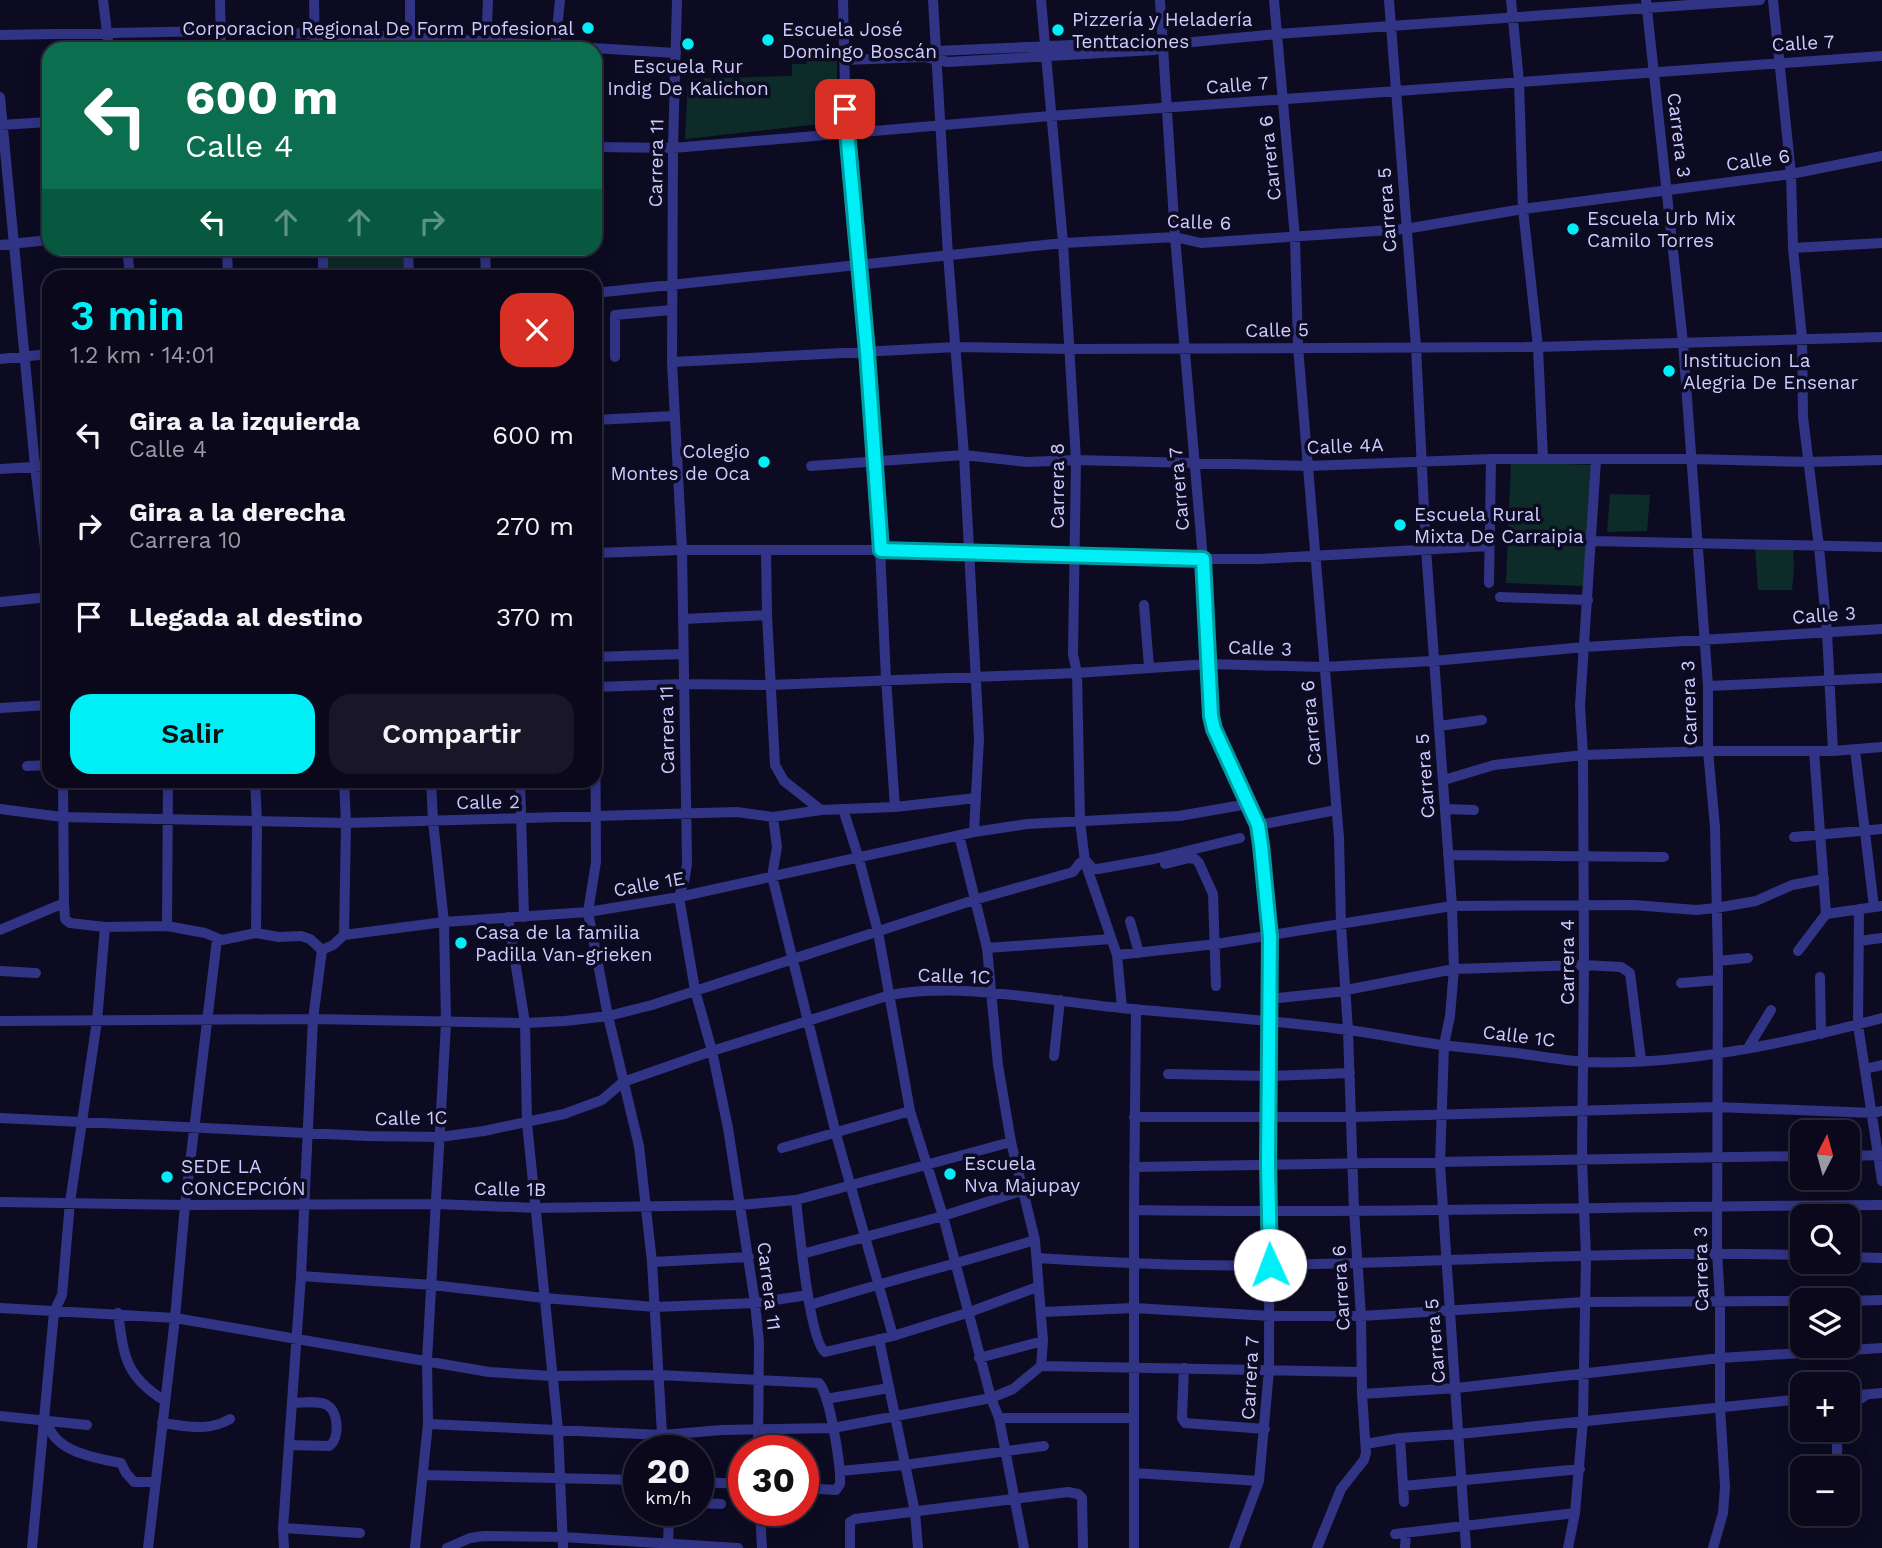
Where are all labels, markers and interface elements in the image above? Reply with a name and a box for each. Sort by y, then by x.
place label: Pizzería y Heladería Tenttaciones [1072,8,1253,53]
place label: Corporacion Regional De Form Profesional [182,17,574,40]
place label: Escuela José Domingo Boscán [782,18,937,63]
marker: Corporacion Regional De Form Profesional [580,20,596,36]
marker: Pizzería y Heladería Tenttaciones [1050,22,1066,38]
street label: Calle 7 [1771,30,1835,56]
marker: Escuela José Domingo Boscán [760,32,776,48]
marker: Escuela Rur Indig De Kalichon [680,36,696,52]
place label: Escuela Rur Indig De Kalichon [607,55,769,100]
text: 600 m [185,68,338,126]
icon: left [70,70,161,161]
street label: Calle 7 [1205,71,1269,99]
pin [815,79,875,139]
icon: arrive [826,90,864,128]
street label: Carrera 3 [1662,91,1696,179]
street label: Carrera 6 [1254,114,1286,202]
street label: Carrera 11 [644,118,668,208]
text: Calle 4 [185,127,294,165]
street label: Calle 6 [1725,144,1791,176]
street label: Carrera 5 [1373,167,1401,253]
icon: left [194,203,232,241]
icon: ahead [267,203,305,241]
icon: ahead [340,203,378,241]
icon: right [413,203,451,241]
place label: Escuela Urb Mix Camilo Torres [1587,207,1736,252]
street label: Calle 6 [1166,209,1232,235]
marker: Escuela Urb Mix Camilo Torres [1565,221,1581,237]
text: 3 min [70,291,185,340]
button: close [500,293,574,367]
street label: Calle 5 [1245,318,1309,342]
text: 1.2 km · 14:01 [70,342,215,369]
place label: Institucion La Alegria De Ensenar [1683,349,1859,394]
marker: Institucion La Alegria De Ensenar [1661,363,1677,379]
text: Gira a la izquierda [129,406,360,436]
icon: left [70,416,108,454]
text: 600 m [492,420,574,450]
street label: Calle 4A [1306,433,1384,459]
text: Calle 4 [129,436,207,463]
place label: Colegio Montes de Oca [611,440,750,485]
street label: Carrera 8 [1046,443,1069,529]
street label: Carrera 7 [1164,446,1194,532]
marker: Colegio Montes de Oca [756,454,772,470]
text: Gira a la derecha [129,497,345,527]
place label: Escuela Rural Mixta De Carraipia [1414,503,1584,548]
icon: right [70,507,108,545]
text: 270 m [495,511,574,541]
marker: Escuela Rural Mixta De Carraipia [1392,517,1408,533]
text: Carrera 10 [129,527,242,554]
icon: arrive [70,598,108,636]
street label: Calle 3 [1791,601,1857,629]
text: Llegada al destino [129,602,363,632]
text: 370 m [496,602,574,632]
street label: Calle 3 [1228,635,1292,661]
street label: Carrera 3 [1676,660,1702,746]
street label: Carrera 6 [1296,679,1326,767]
street label: Carrera 11 [655,685,679,775]
button: Salir [70,694,315,774]
button: Compartir [329,694,574,774]
street label: Carrera 5 [1411,733,1439,819]
street label: Calle 2 [456,790,520,814]
street label: Calle 1E [612,866,686,902]
street label: Carrera 4 [1556,919,1579,1005]
place label: Casa de la familia Padilla Van-grieken [475,921,653,966]
marker: Casa de la familia Padilla Van-grieken [453,935,469,951]
street label: Calle 1C [917,963,991,989]
street label: Calle 1C [1481,1020,1557,1052]
street label: Calle 1C [374,1106,448,1130]
north arrow [1790,1120,1860,1190]
map controls [1790,1120,1860,1526]
place label: Escuela Nva Majupay [964,1152,1080,1197]
place label: SEDE LA CONCEPCIÓN [181,1155,306,1200]
marker: Escuela Nva Majupay [942,1166,958,1182]
marker: SEDE LA CONCEPCIÓN [159,1169,175,1185]
street label: Calle 1B [474,1177,546,1201]
button: search [1790,1204,1860,1274]
street label: Carrera 3 [1689,1226,1713,1312]
position arrow [1233,1228,1307,1302]
street label: Carrera 11 [752,1241,786,1331]
street label: Carrera 6 [1327,1245,1355,1331]
button: layers [1790,1288,1860,1358]
street label: Carrera 5 [1420,1298,1450,1384]
street label: Carrera 7 [1236,1335,1264,1421]
button: + [1790,1372,1860,1442]
speed limit sign: 30 [728,1435,819,1526]
text: 20 [647,1450,690,1492]
button: − [1790,1456,1860,1526]
text: km/h [645,1487,692,1508]

